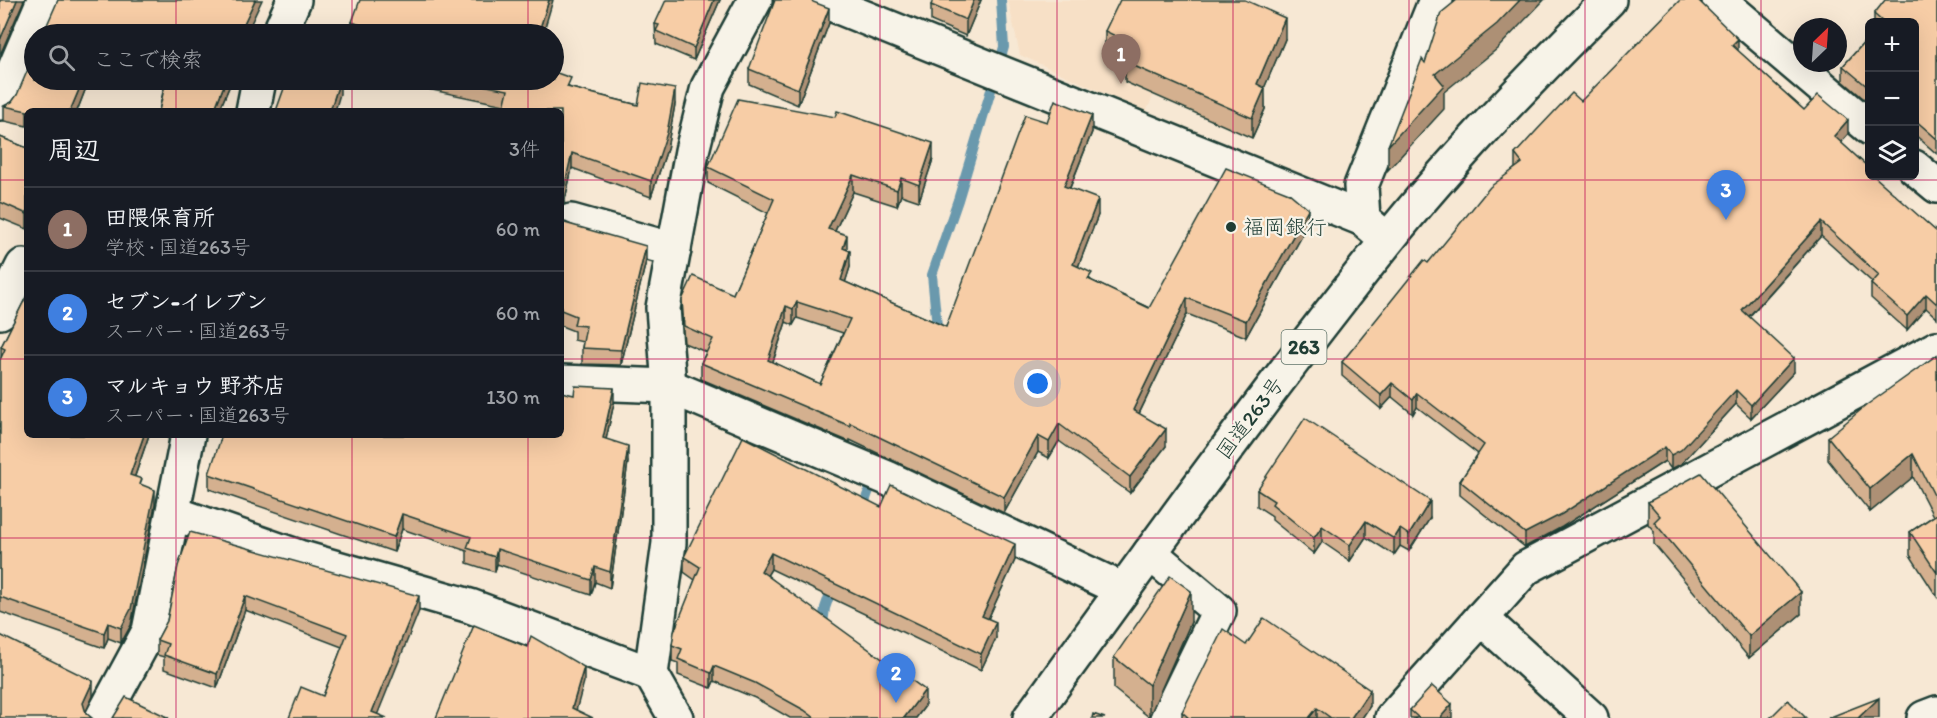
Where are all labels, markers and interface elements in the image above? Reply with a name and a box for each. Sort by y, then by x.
north arrow [1793,18,1847,72]
map controls [1865,18,1919,180]
button: + [1865,18,1919,72]
search box [24,24,564,90]
pin: 1 [1102,34,1140,84]
icon: search [45,41,78,74]
text: ここで検索 [93,46,203,73]
button: − [1865,72,1919,126]
button: layers [1865,126,1919,180]
text: 周辺 [48,134,100,166]
text: 3件 [509,137,540,161]
pin: 3 [1706,170,1746,220]
text: 田隈保育所 [105,204,215,231]
place label: 福岡銀行 [1243,214,1327,239]
text: 1 [63,217,72,241]
text: 60 m [496,217,540,241]
marker: 福岡銀行 [1224,220,1238,234]
text: 学校 · 国道263号 [105,235,251,259]
text: セブン-イレブン [105,288,268,315]
text: 2 [62,301,73,325]
text: 60 m [496,301,540,325]
text: スーパー · 国道263号 [105,319,290,343]
road number: 263 [1282,330,1326,364]
your location [1023,369,1052,398]
text: マルキョウ 野芥店 [105,372,286,399]
street label: 国道263号 [1211,372,1289,464]
text: 3 [62,385,73,409]
text: 130 m [486,385,540,409]
text: スーパー · 国道263号 [105,403,290,427]
pin: 2 [876,654,916,703]

